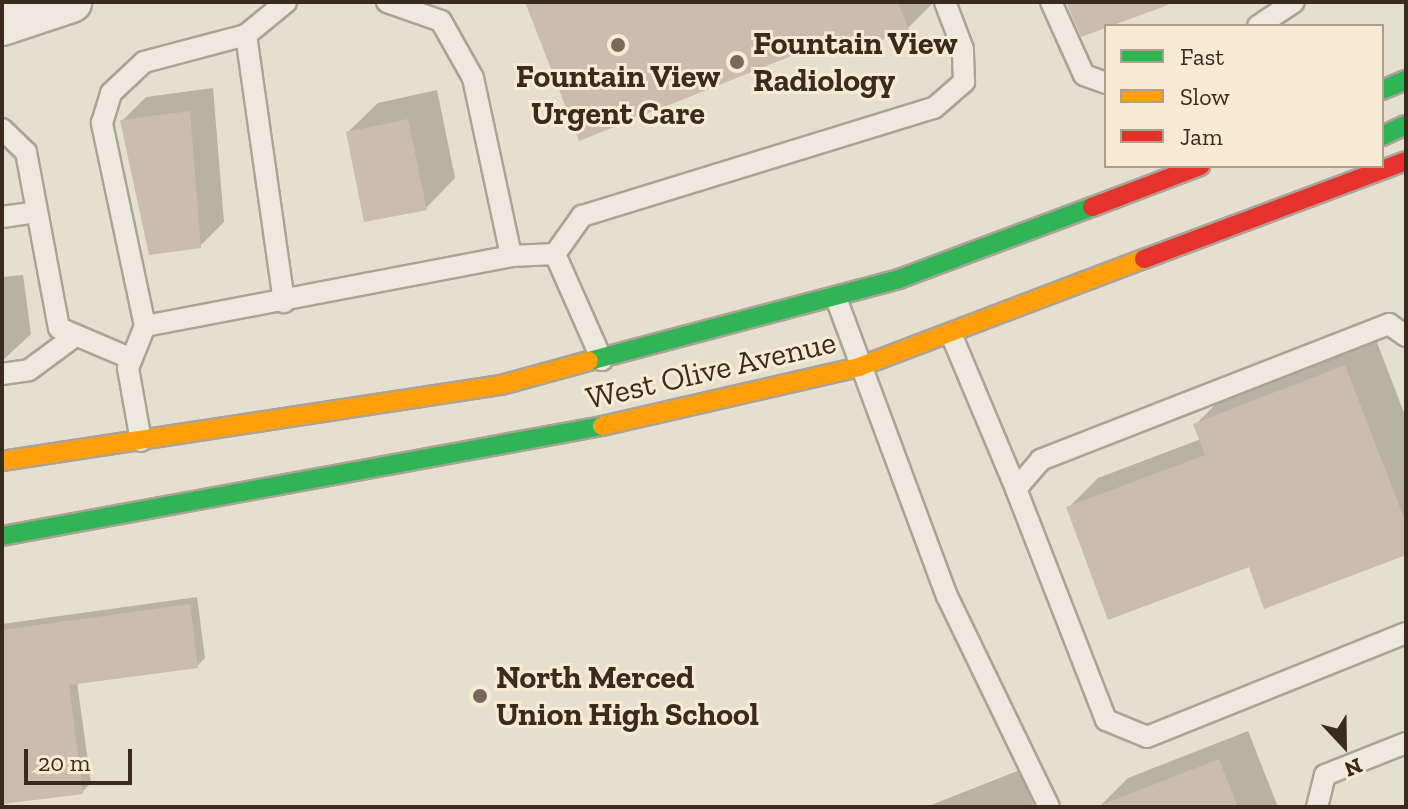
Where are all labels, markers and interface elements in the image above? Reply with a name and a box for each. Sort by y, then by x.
legend [1104,24,1384,168]
place label: Fountain View Radiology [753,25,959,100]
marker: Fountain View Urgent Care [609,36,627,54]
text: Fast [1180,42,1224,71]
marker: Fountain View Radiology [728,53,746,71]
place label: Fountain View Urgent Care [515,58,721,133]
text: Slow [1180,82,1230,111]
text: Jam [1180,122,1223,151]
street label: West Olive Avenue [582,322,840,418]
place label: North Merced Union High School [496,659,759,734]
marker: North Merced Union High School [471,687,489,705]
north arrow [1304,705,1384,785]
scale bar [28,733,136,783]
text: 20 m [38,748,90,777]
text: N [1340,752,1366,783]

